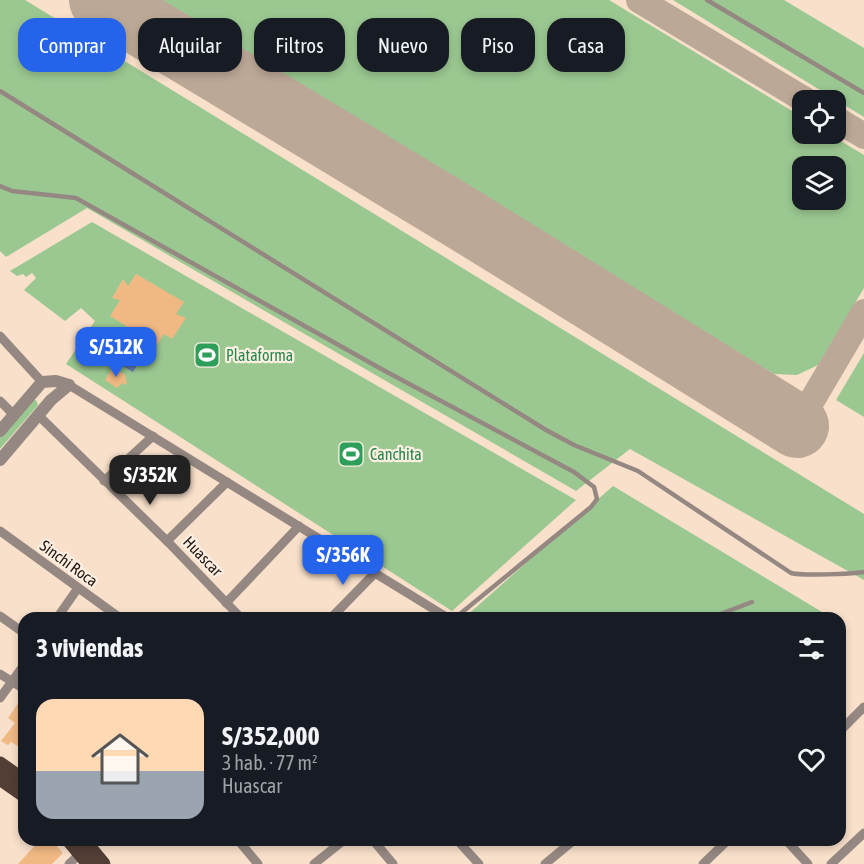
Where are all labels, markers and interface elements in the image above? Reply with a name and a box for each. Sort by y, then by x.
chip: Comprar [18,18,126,72]
chip: Alquilar [138,18,242,72]
chip: Filtros [254,18,345,72]
chip: Nuevo [357,18,449,72]
chip: Piso [461,18,535,72]
chip: Casa [547,18,625,72]
map controls [792,90,846,210]
button: locate [792,90,846,144]
button: layers [792,156,846,210]
pin: S/512K [67,327,165,378]
text: S/512K [89,335,143,358]
sports icon: Plataforma [192,340,222,370]
place label: Plataforma [226,346,293,364]
sports icon: Canchita [336,439,366,469]
place label: Canchita [370,445,422,463]
pin: S/352K [101,455,199,506]
text: S/352K [123,463,177,486]
street label: Huascar [180,532,226,580]
pin: S/356K [294,535,392,586]
street label: Sinchi Roca [37,536,101,590]
text: S/356K [316,543,370,566]
icon: filters [795,632,828,665]
text: 3 viviendas [36,633,143,663]
text: S/352,000 [222,721,320,751]
icon: home [84,723,156,795]
icon: heart [795,743,828,776]
text: 3 hab. · 77 m² [222,751,317,774]
text: Huascar [222,774,282,797]

